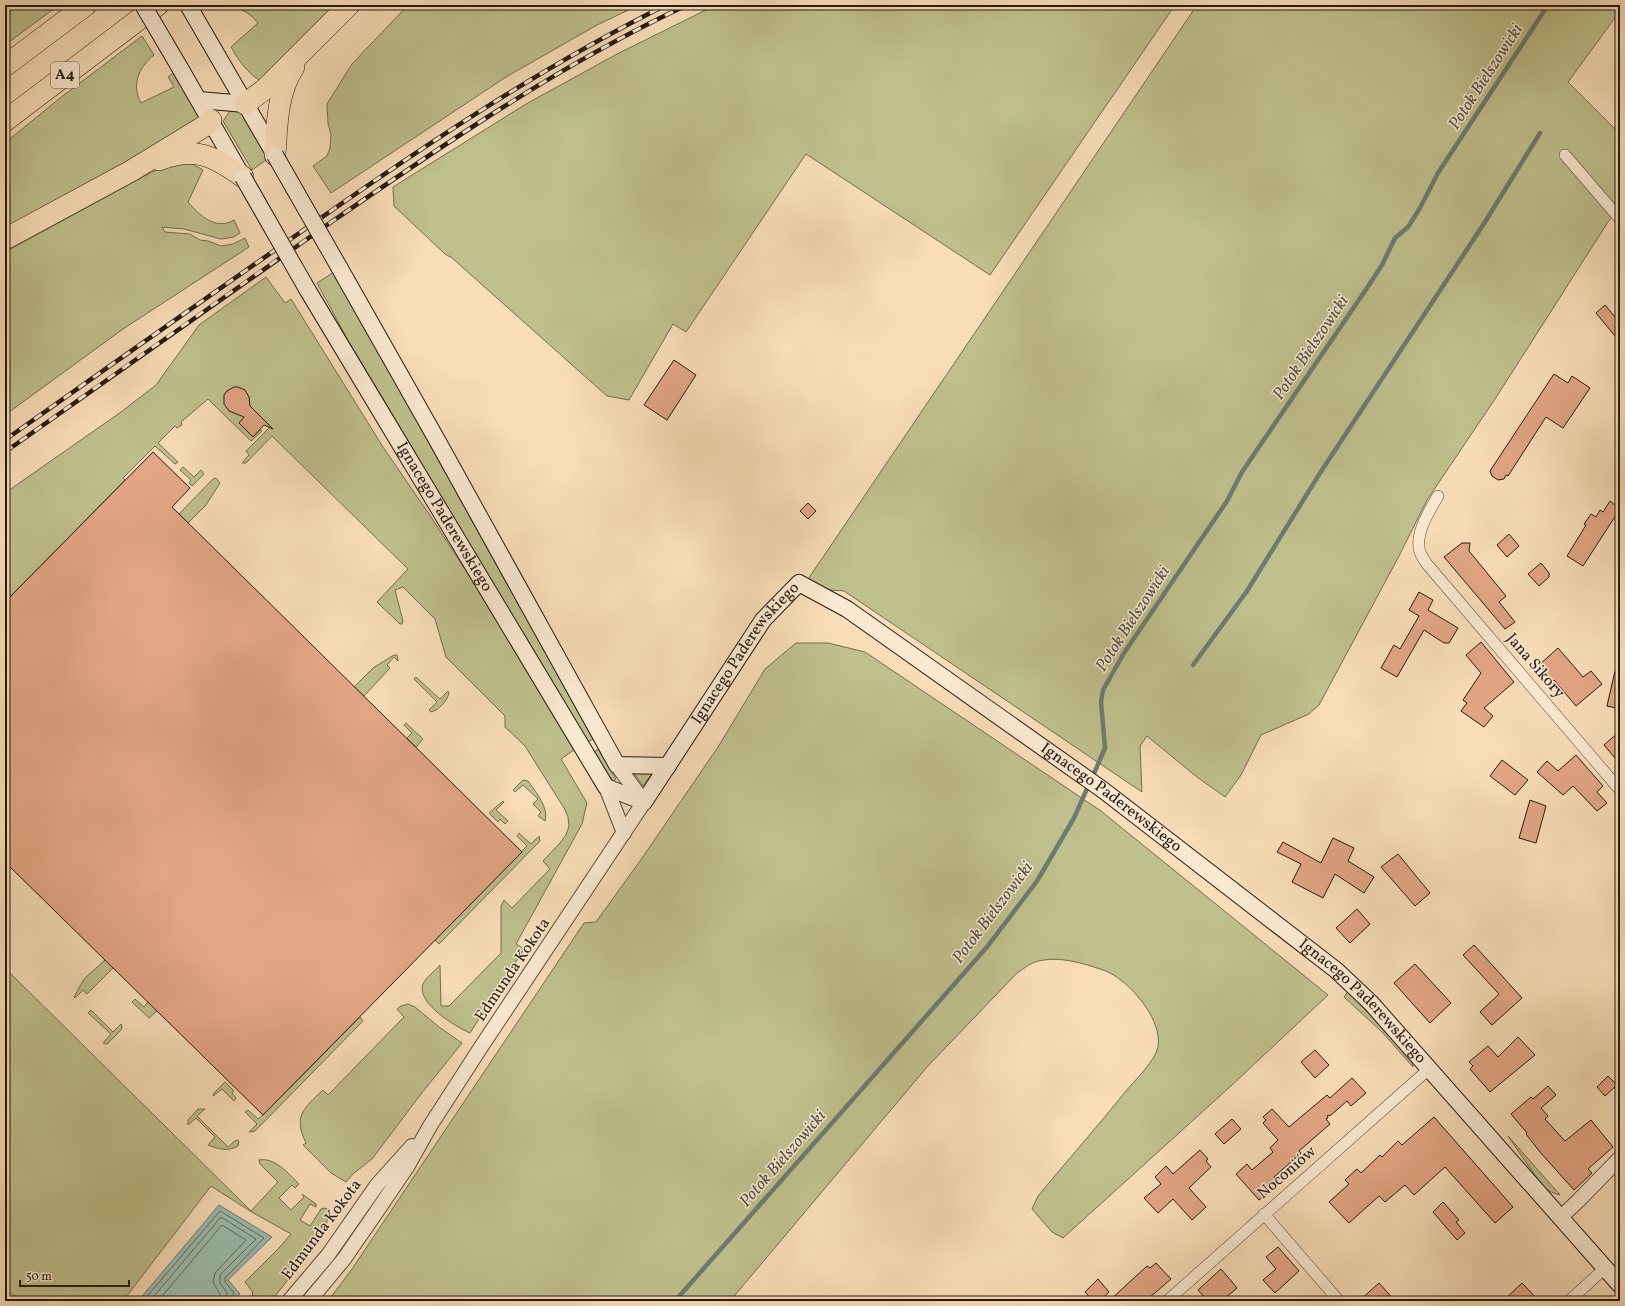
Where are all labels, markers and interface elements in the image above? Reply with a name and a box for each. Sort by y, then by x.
water label: Potok Bielszowicki [1443,19,1529,134]
road number: A4 [51,62,79,88]
water label: Potok Bielszowicki [1268,291,1355,405]
street label: Ignacego Paderewskiego [390,438,497,596]
water label: Potok Bielszowicki [1090,561,1176,676]
street label: Ignacego Paderewskiego [687,578,805,729]
street label: Jana Sikory [1500,629,1570,704]
street label: Ignacego Paderewskiego [1036,738,1186,858]
water label: Potok Bielszowicki [947,857,1039,968]
street label: Edmunda Kokota [470,914,556,1026]
street label: Ignacego Paderewskiego [1294,934,1431,1069]
water label: Potok Bielszowicki [734,1105,832,1212]
street label: Noconiów [1253,1141,1322,1205]
street label: Edmunda Kokota [277,1175,367,1285]
scale bar [20,1262,129,1288]
text: 50 m [26,1269,52,1285]

